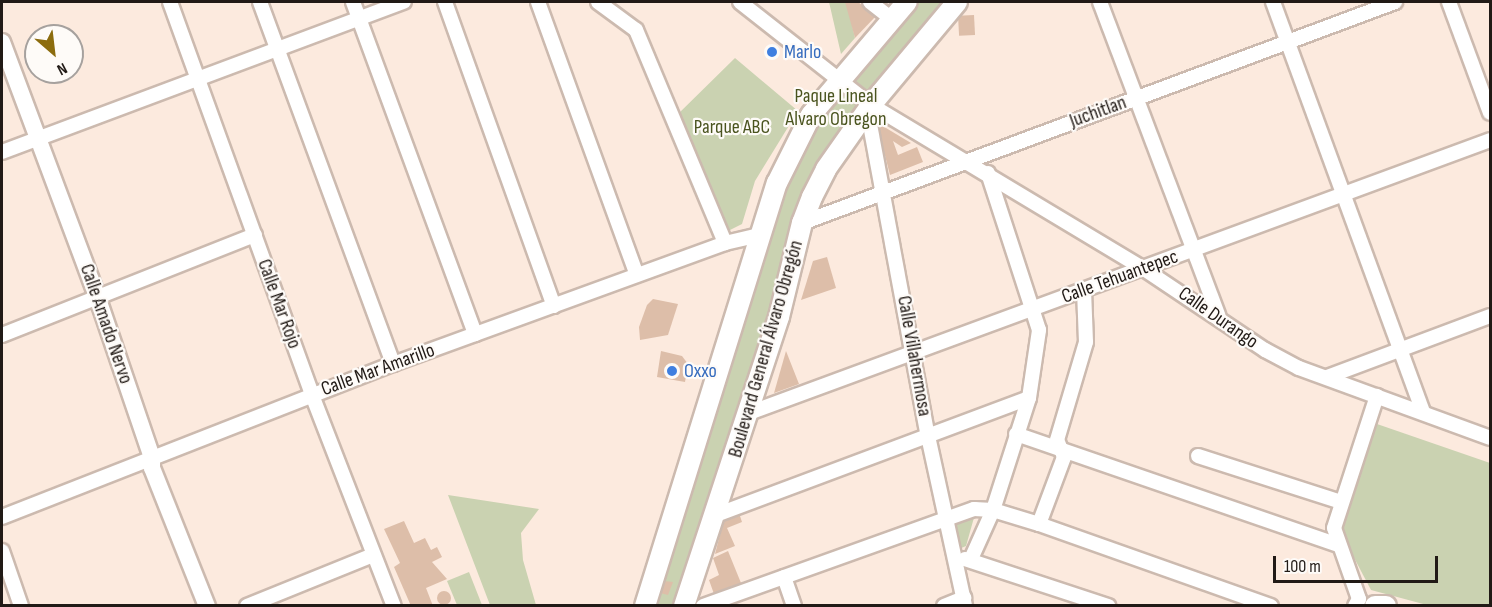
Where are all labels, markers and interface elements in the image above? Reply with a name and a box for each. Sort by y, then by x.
north arrow [24,24,84,84]
place label: Marlo [784,40,821,64]
marker: Marlo [765,45,779,59]
text: N [54,58,70,79]
park label: Paque Lineal Alvaro Obregon [786,85,886,132]
street label: Juchitlan [1066,91,1130,133]
park label: Parque ABC [694,115,770,139]
street label: Boulevard General Álvaro Obregón [723,238,809,460]
street label: Calle Tehuantepec [1058,245,1182,309]
street label: Calle Mar Rojo [252,256,306,352]
street label: Calle Amado Nervo [74,261,138,387]
street label: Calle Durango [1174,282,1262,354]
street label: Calle Villahermosa [892,294,936,418]
street label: Calle Mar Amarillo [318,338,438,402]
place label: Oxxo [684,359,717,383]
marker: Oxxo [665,364,679,378]
scale bar [1276,544,1441,582]
text: 100 m [1284,556,1321,577]

